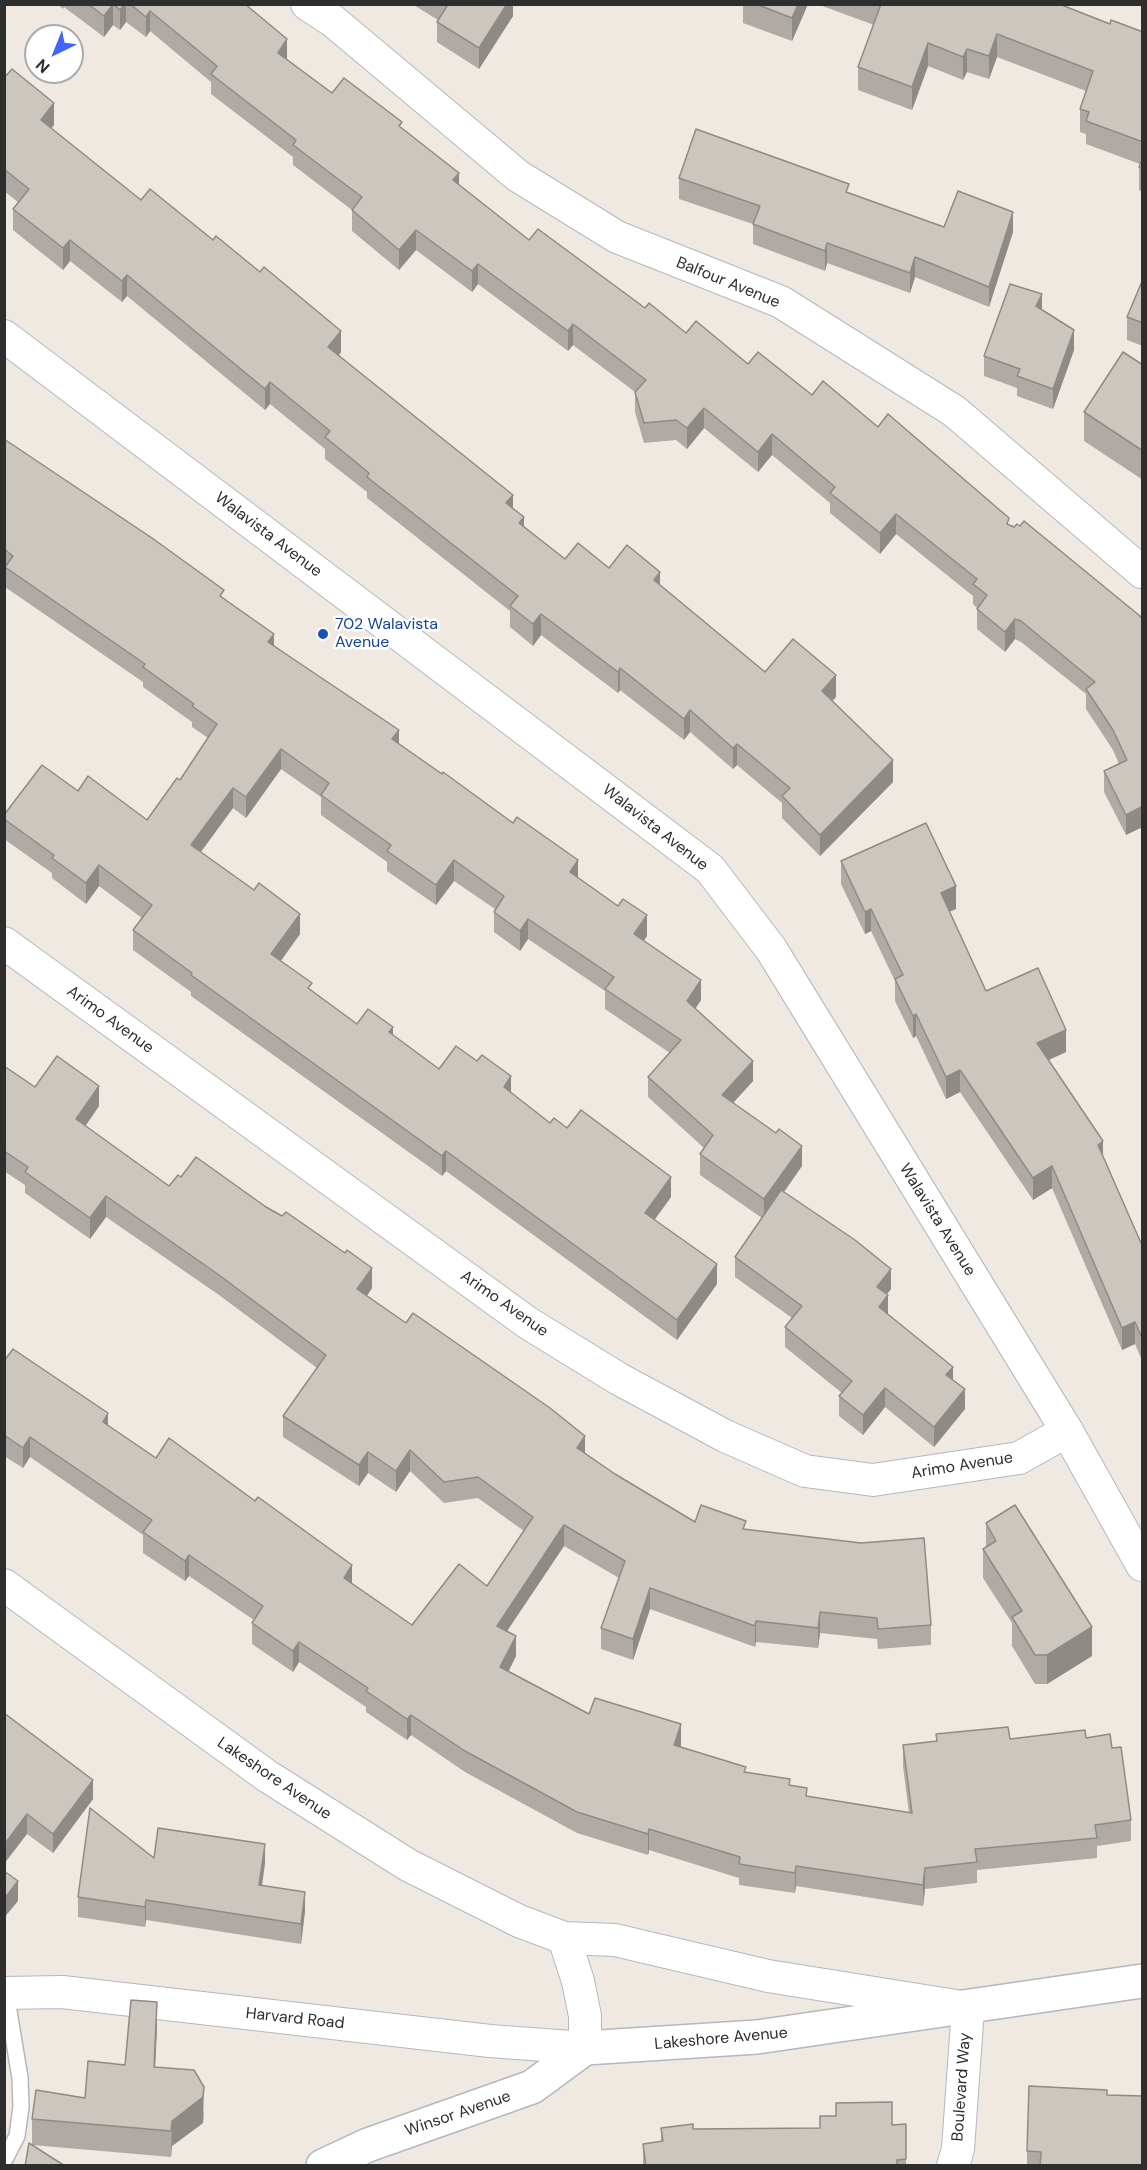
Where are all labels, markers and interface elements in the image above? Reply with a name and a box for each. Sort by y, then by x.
north arrow [24,24,84,84]
text: N [31,54,54,78]
street label: Balfour Avenue [673,253,783,313]
street label: Walavista Avenue [211,489,325,581]
place label: 702 Walavista Avenue [335,615,438,653]
marker: 702 Walavista Avenue [316,627,330,641]
street label: Walavista Avenue [598,781,712,875]
street label: Arimo Avenue [63,982,157,1058]
street label: Walavista Avenue [895,1160,979,1280]
street label: Arimo Avenue [456,1267,552,1341]
street label: Arimo Avenue [910,1448,1014,1484]
street label: Lakeshore Avenue [213,1734,335,1824]
street label: Harvard Road [245,2004,345,2034]
street label: Lakeshore Avenue [654,2024,788,2054]
street label: Boulevard Way [949,2032,975,2142]
street label: Winsor Avenue [403,2087,513,2141]

